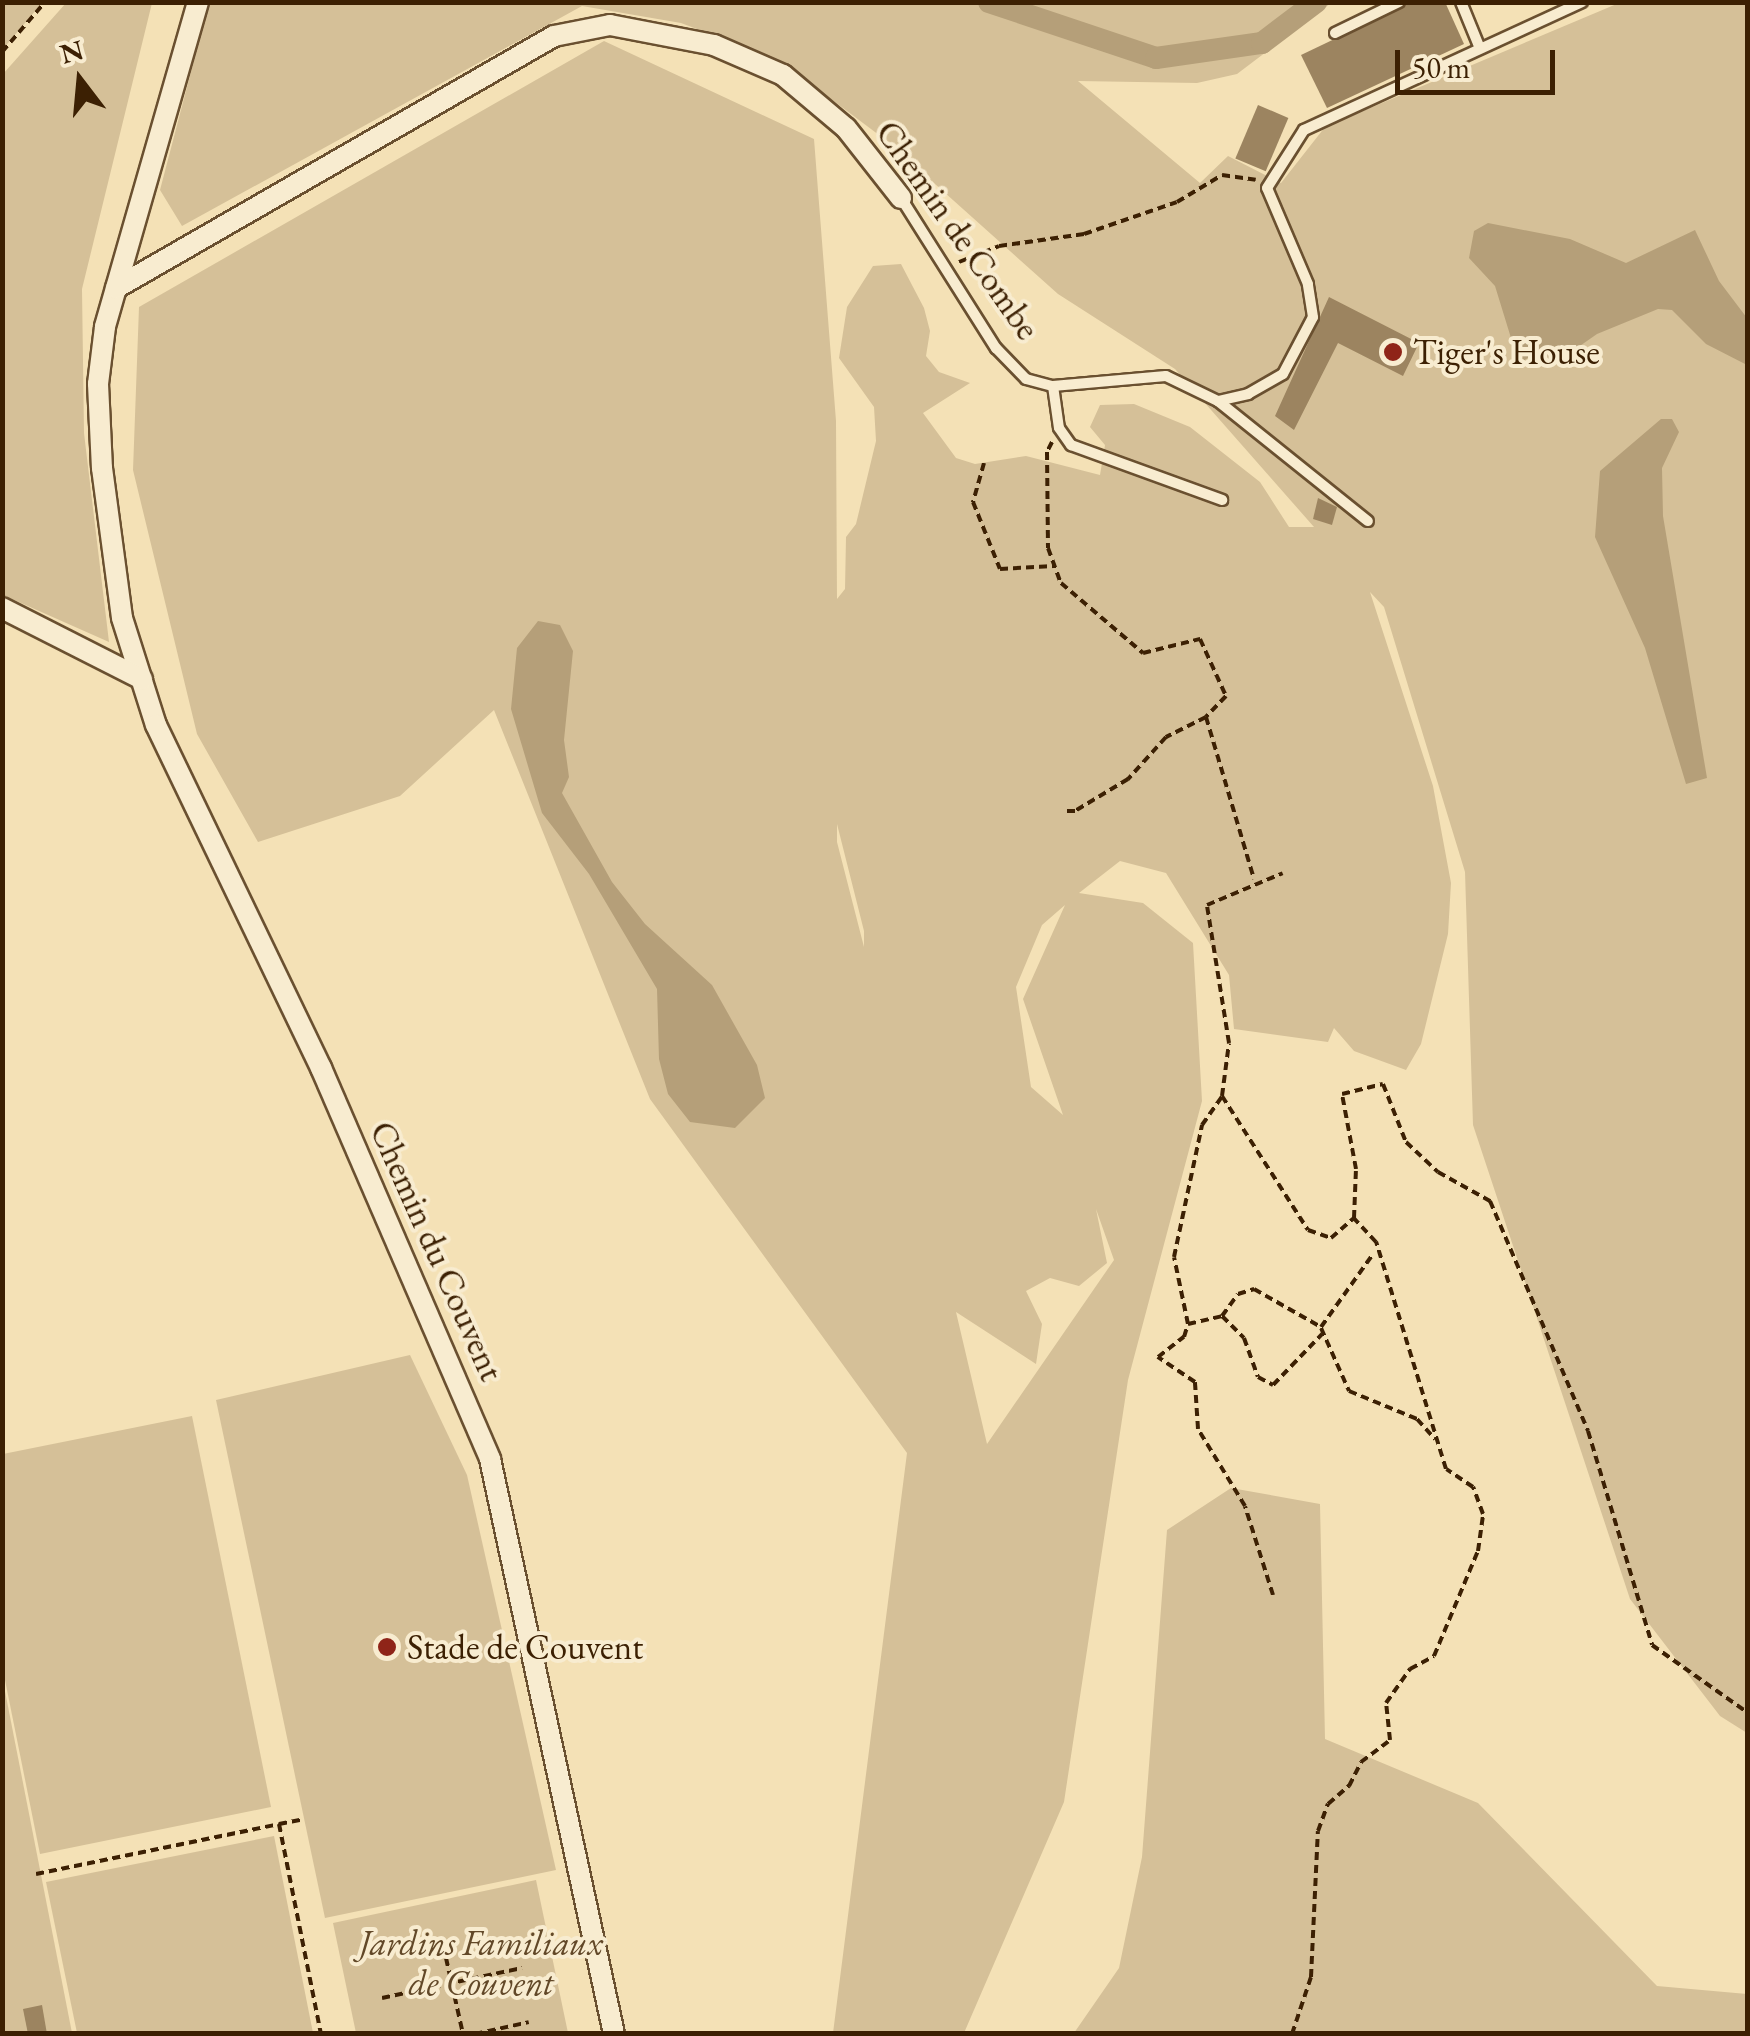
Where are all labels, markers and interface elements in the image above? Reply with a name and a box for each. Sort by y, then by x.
north arrow [30,30,130,130]
scale bar [1400,30,1560,92]
text: N [56,31,88,72]
text: 50 m [1412,48,1470,87]
street label: Chemin de Combe [867,113,1049,347]
place label: Tiger's House [1413,331,1600,373]
marker: Tiger's House [1382,341,1404,363]
street label: Chemin du Couvent [361,1115,513,1387]
place label: Stade de Couvent [407,1626,643,1668]
marker: Stade de Couvent [376,1636,398,1658]
park label: Jardins Familiaux de Couvent [359,1922,603,2004]

